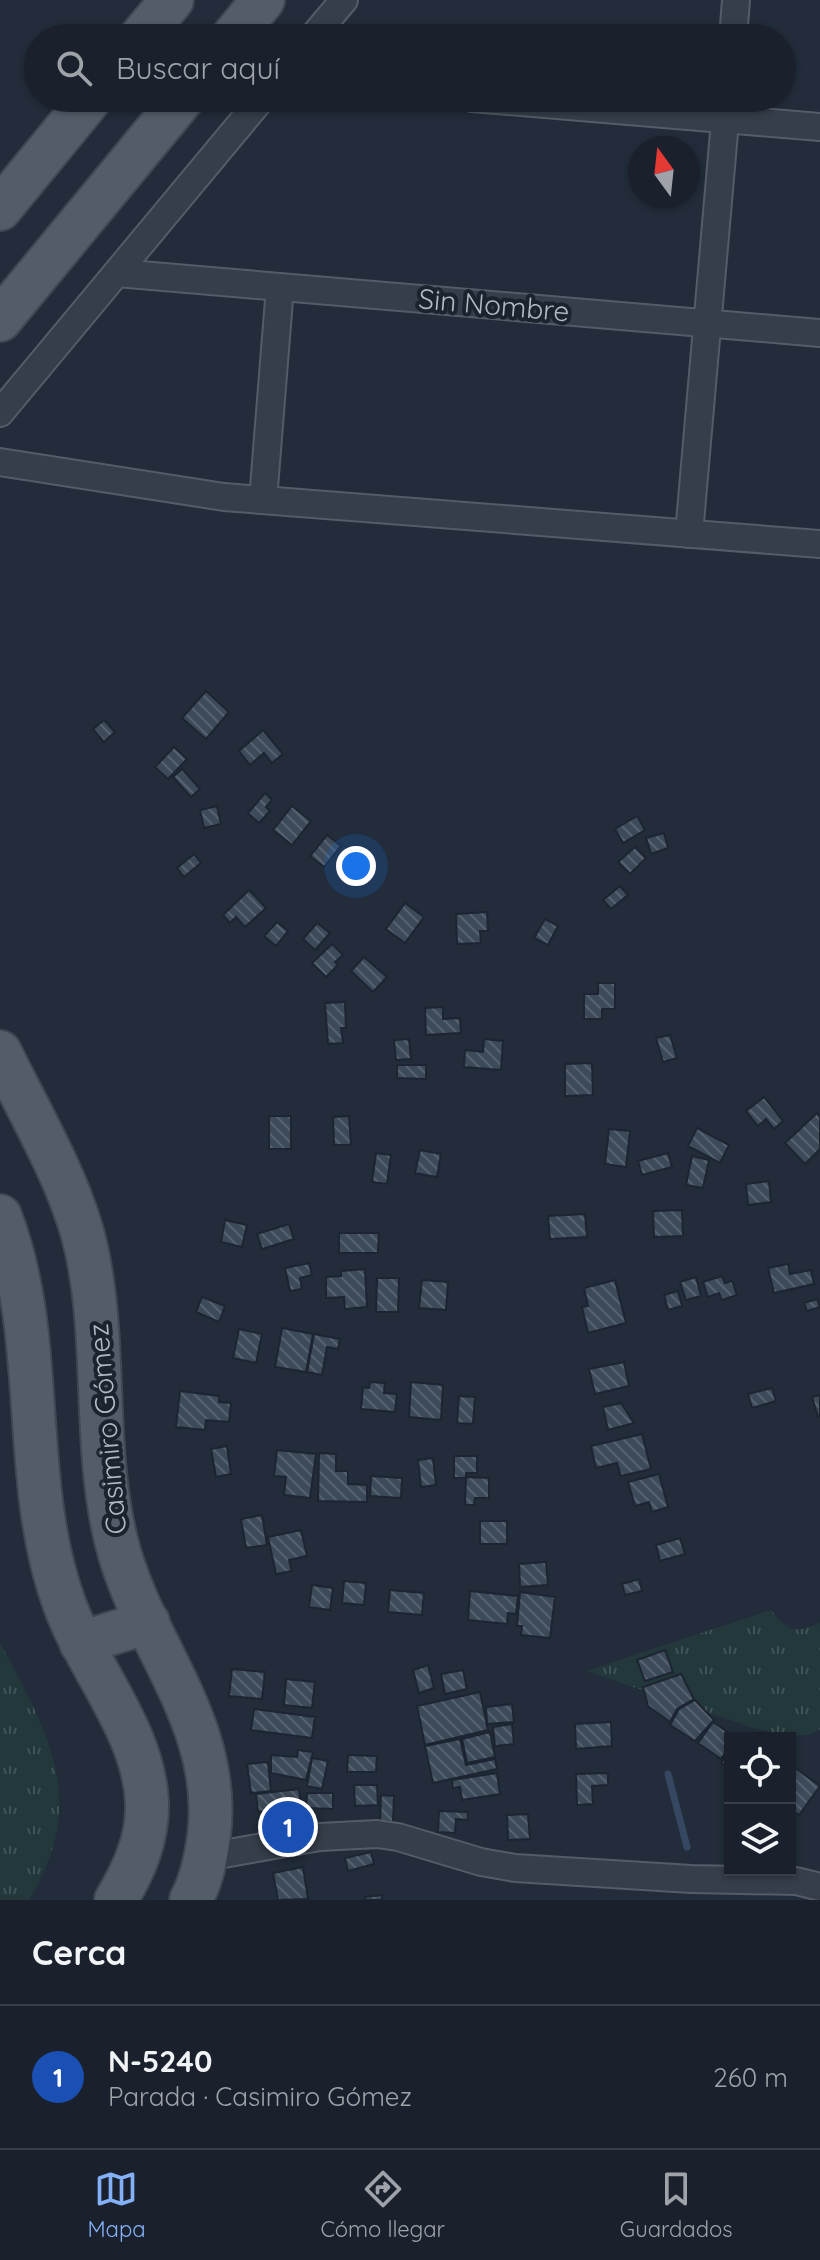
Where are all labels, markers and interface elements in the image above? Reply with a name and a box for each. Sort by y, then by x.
search box [24,24,796,112]
icon: search [52,46,96,90]
text: Buscar aquí [116,49,280,87]
north arrow [628,136,700,208]
street label: Sin Nombre [417,280,571,329]
your location [336,846,376,886]
street label: Casimiro Gómez [80,1322,133,1536]
map controls [724,1732,796,1876]
button: locate [724,1732,796,1804]
pin: 1 [262,1797,314,1857]
button: layers [724,1804,796,1876]
text: Cerca [32,1931,126,1974]
text: N-5240 [108,2042,212,2080]
text: 1 [53,2061,63,2094]
text: 260 m [713,2061,788,2094]
text: Parada · Casimiro Gómez [108,2080,412,2113]
tab: Mapa [87,2167,146,2243]
tab: Cómo llegar [320,2167,445,2243]
tab: Guardados [620,2167,733,2243]

